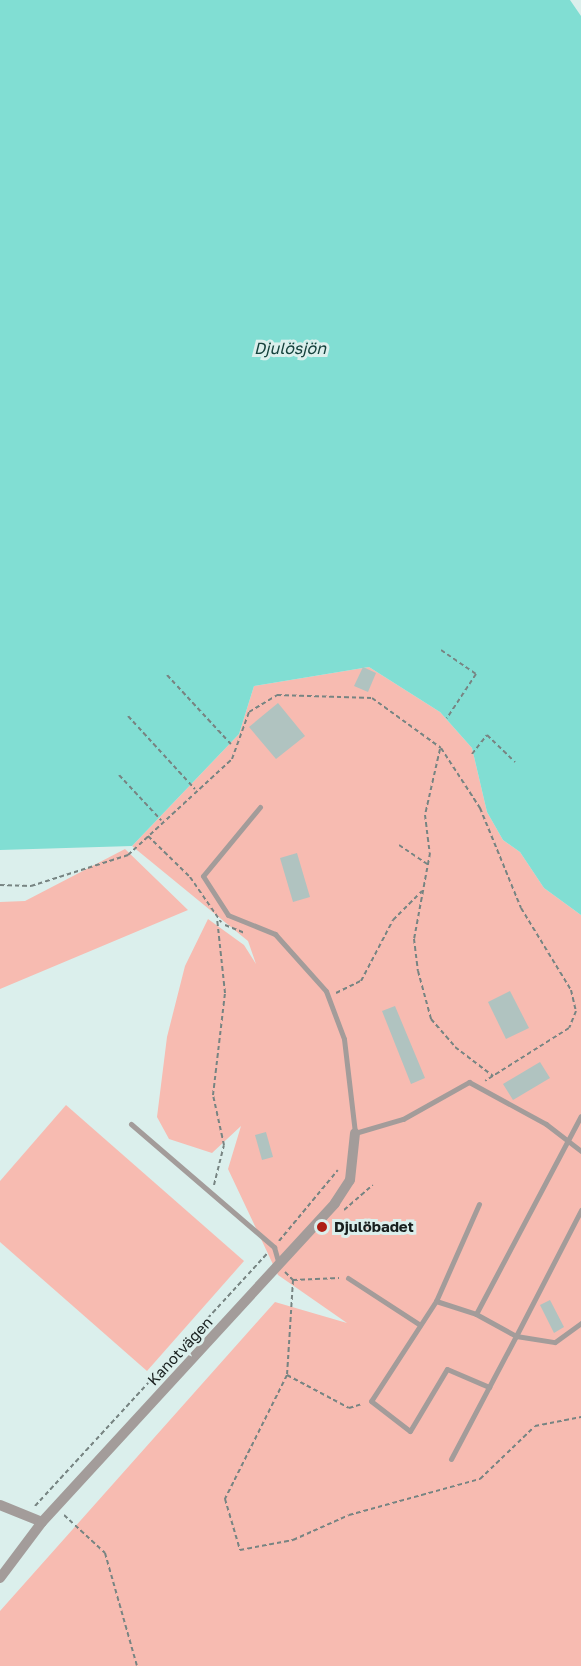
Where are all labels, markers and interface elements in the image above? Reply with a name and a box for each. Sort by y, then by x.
water label: Djulösjön [254,338,326,358]
place label: Djulöbadet [334,1218,414,1236]
marker: Djulöbadet [315,1220,329,1234]
street label: Kanotvägen [144,1313,216,1389]

